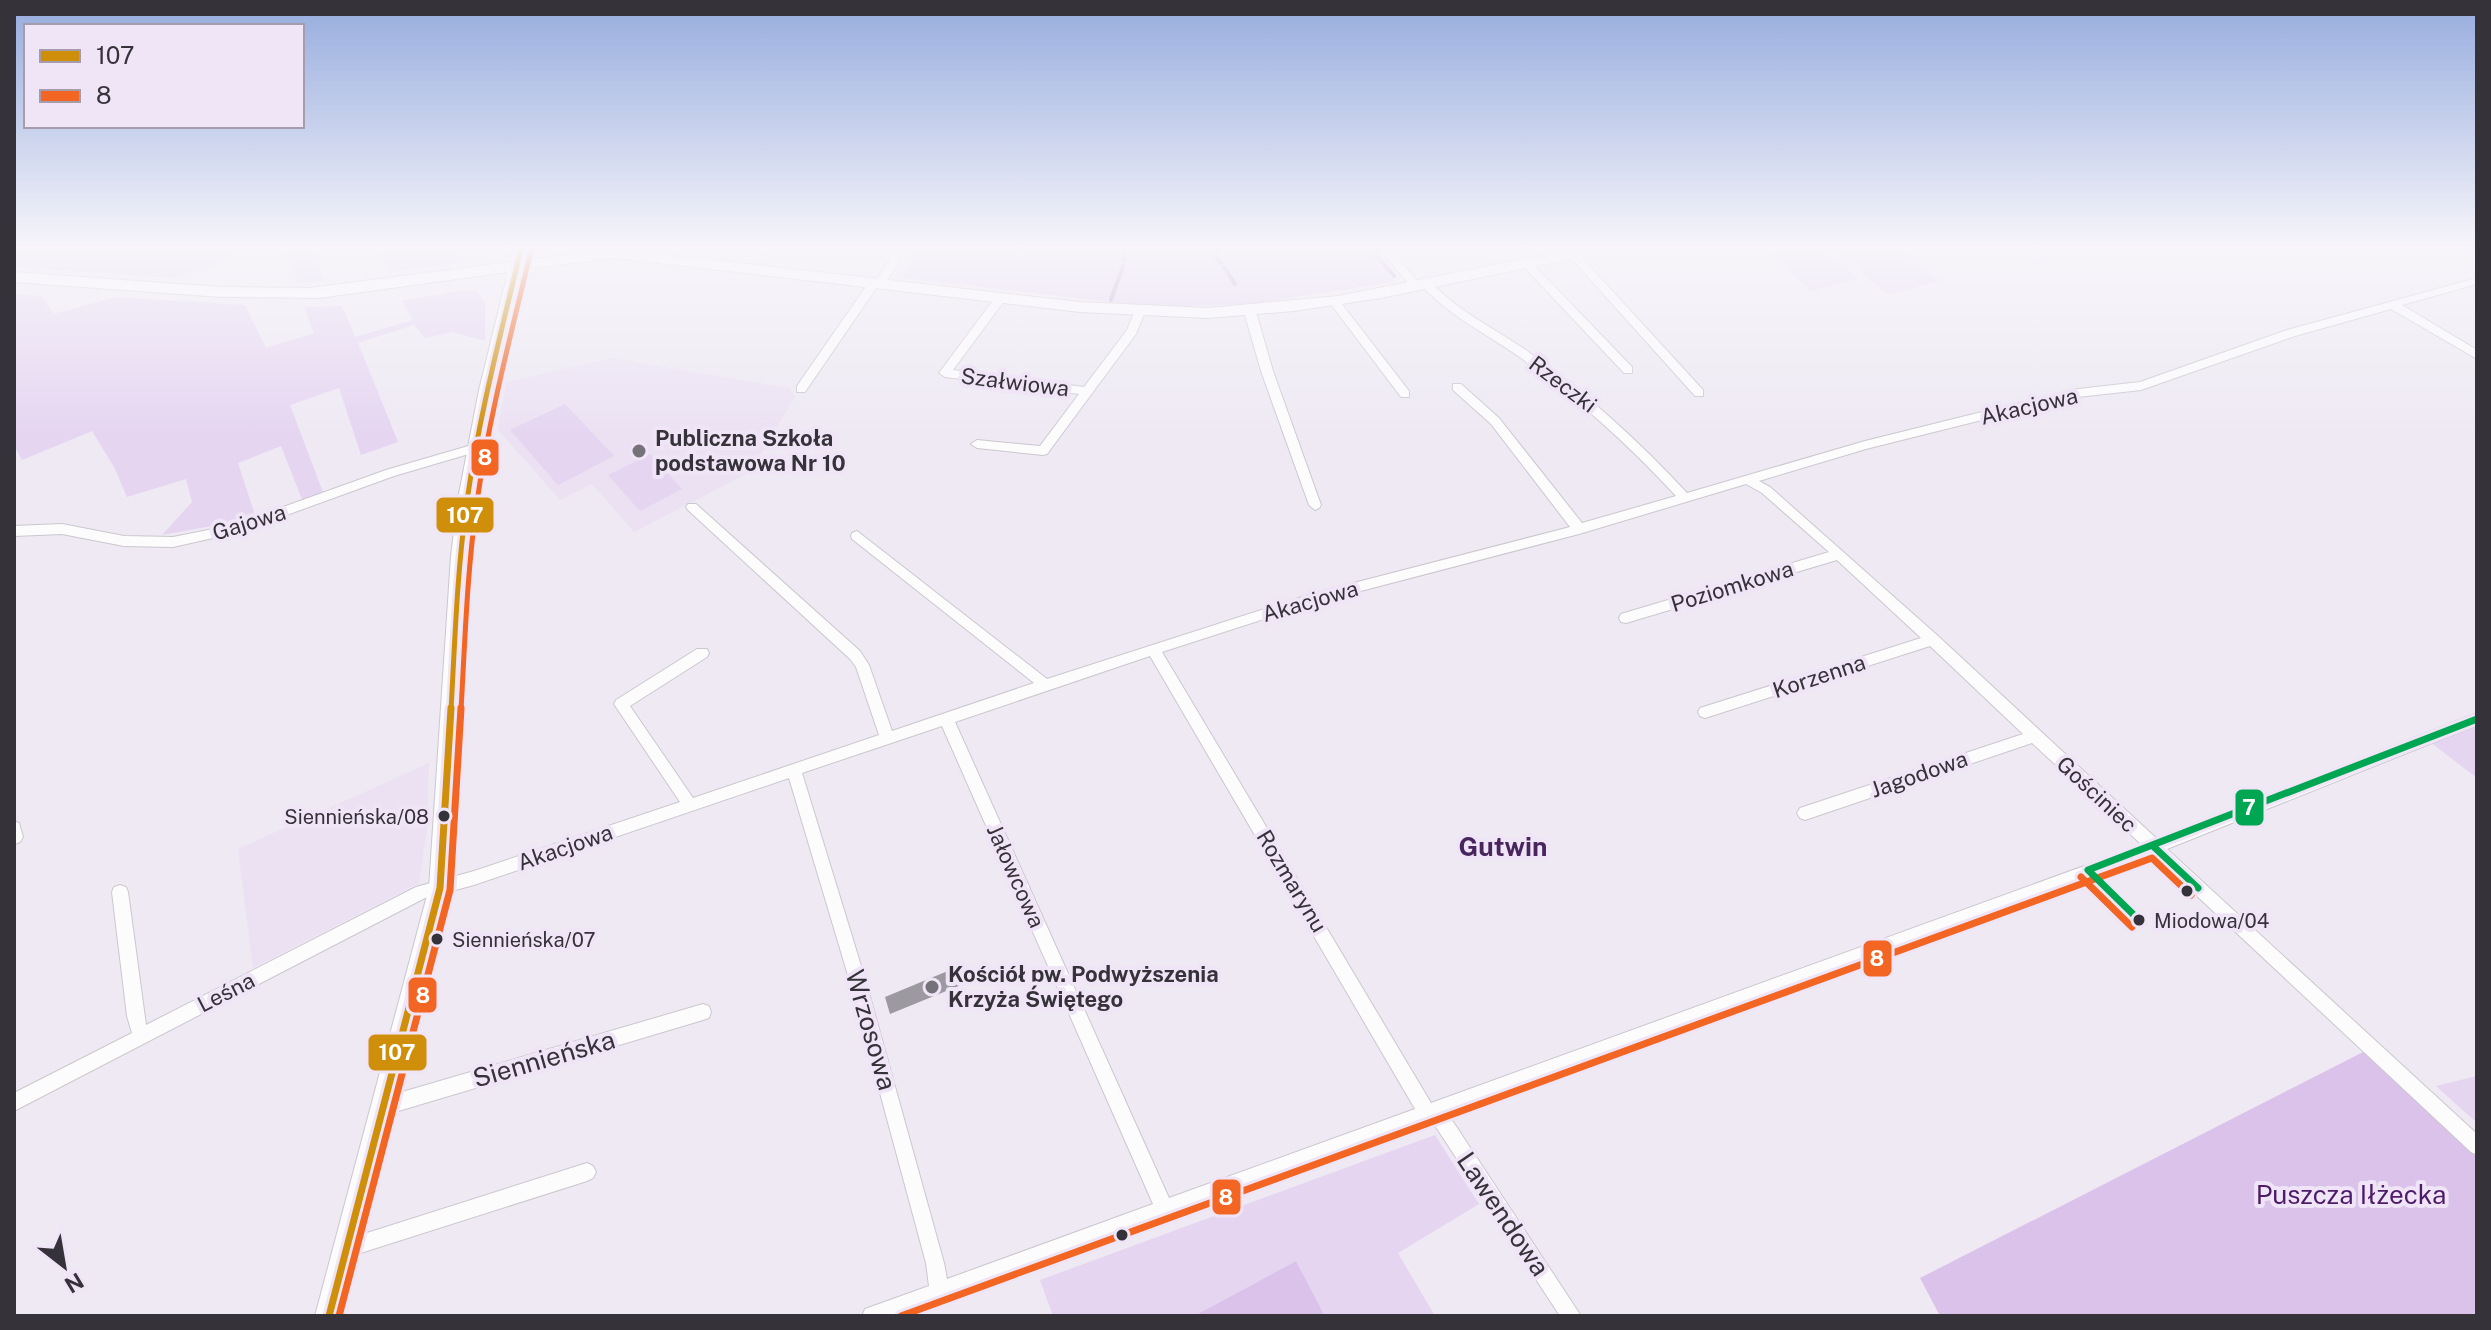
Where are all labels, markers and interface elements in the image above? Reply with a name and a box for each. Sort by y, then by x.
legend [24,24,304,128]
text: 107 [96,41,134,69]
text: 8 [96,81,112,109]
street label: Rzeczki [1524,350,1602,418]
street label: Szałwiowa [959,362,1071,402]
street label: Akacjowa [1978,382,2080,430]
place label: Publiczna Szkoła podstawowa Nr 10 [655,425,846,476]
line badge: 8 [470,438,500,477]
marker: Publiczna Szkoła podstawowa Nr 10 [630,442,648,460]
text: 8 [478,444,492,470]
line badge: 107 [435,496,495,534]
street label: Gajowa [209,499,289,545]
text: 107 [446,502,484,528]
street label: Poziomkowa [1668,555,1796,617]
street label: Akacjowa [1259,575,1361,627]
street label: Korzenna [1769,649,1869,703]
street label: Jagodowa [1867,745,1971,803]
street label: Gościniec [2052,751,2142,837]
line badge: 7 [2234,788,2265,827]
text: 7 [2242,794,2256,820]
place label: Siennieńska/08 [284,805,429,829]
marker: Siennieńska/08 [436,808,452,824]
street label: Akacjowa [514,819,616,875]
street label: Jałowcowa [982,820,1050,932]
street label: Rozmarynu [1251,825,1333,937]
district label: Gutwin [1459,831,1547,862]
unlabelled marker [2179,883,2195,899]
place label: Miodowa/04 [2154,909,2269,933]
marker: Miodowa/04 [2131,912,2147,928]
place label: Siennieńska/07 [452,928,596,952]
marker: Siennieńska/07 [429,931,445,947]
line badge: 8 [1862,939,1893,978]
text: 8 [1870,945,1884,971]
place label: Kościół pw. Podwyższenia Krzyża Świętego [948,961,1219,1012]
street label: Wrzosowa [839,966,903,1094]
street label: Leśna [193,967,259,1017]
line badge: 8 [407,976,438,1014]
marker: Kościół pw. Podwyższenia Krzyża Świętego [923,978,941,996]
text: 8 [416,982,430,1008]
street label: Siennieńska [469,1023,619,1094]
line badge: 107 [367,1033,428,1072]
text: 107 [378,1039,416,1065]
street label: Lawendowa [1451,1146,1556,1282]
line badge: 8 [1211,1178,1242,1216]
park label: Puszcza Iłżecka [2256,1179,2446,1210]
text: 8 [1219,1184,1233,1210]
north arrow [24,1226,104,1306]
unlabelled marker [1114,1227,1130,1243]
text: N [60,1268,88,1299]

